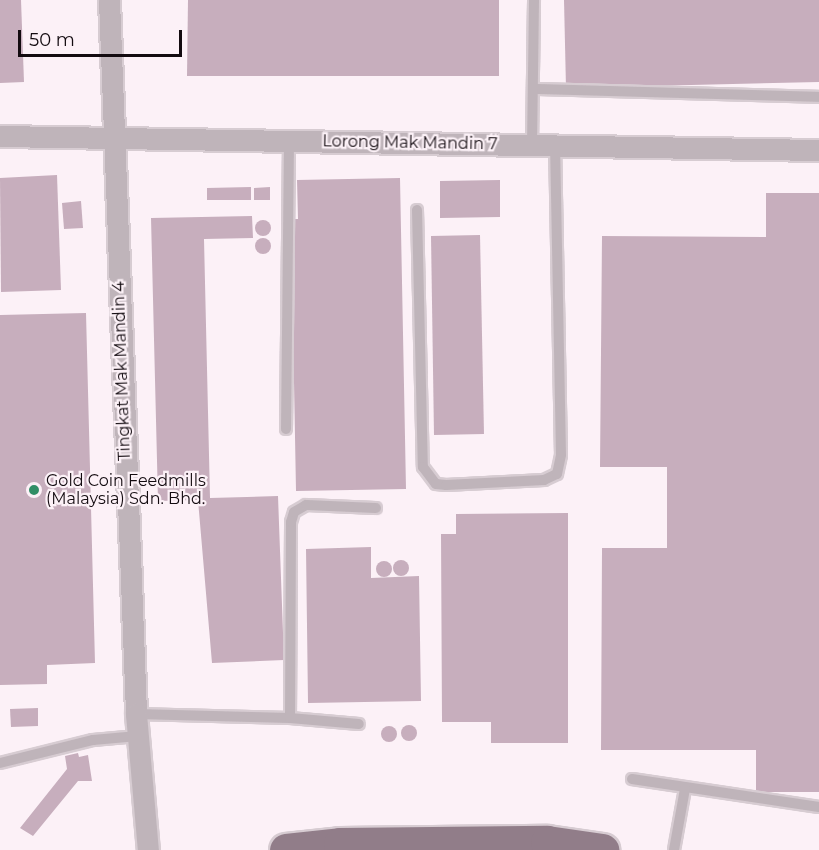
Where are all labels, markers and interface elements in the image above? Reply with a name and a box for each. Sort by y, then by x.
scale bar [21,18,184,56]
text: 50 m [29,29,75,51]
street label: Lorong Mak Mandin 7 [322,132,498,154]
street label: Tingkat Mak Mandin 4 [109,281,135,461]
place label: Gold Coin Feedmills (Malaysia) Sdn. Bhd. [46,471,206,509]
marker: Gold Coin Feedmills (Malaysia) Sdn. Bhd. [27,483,41,497]

